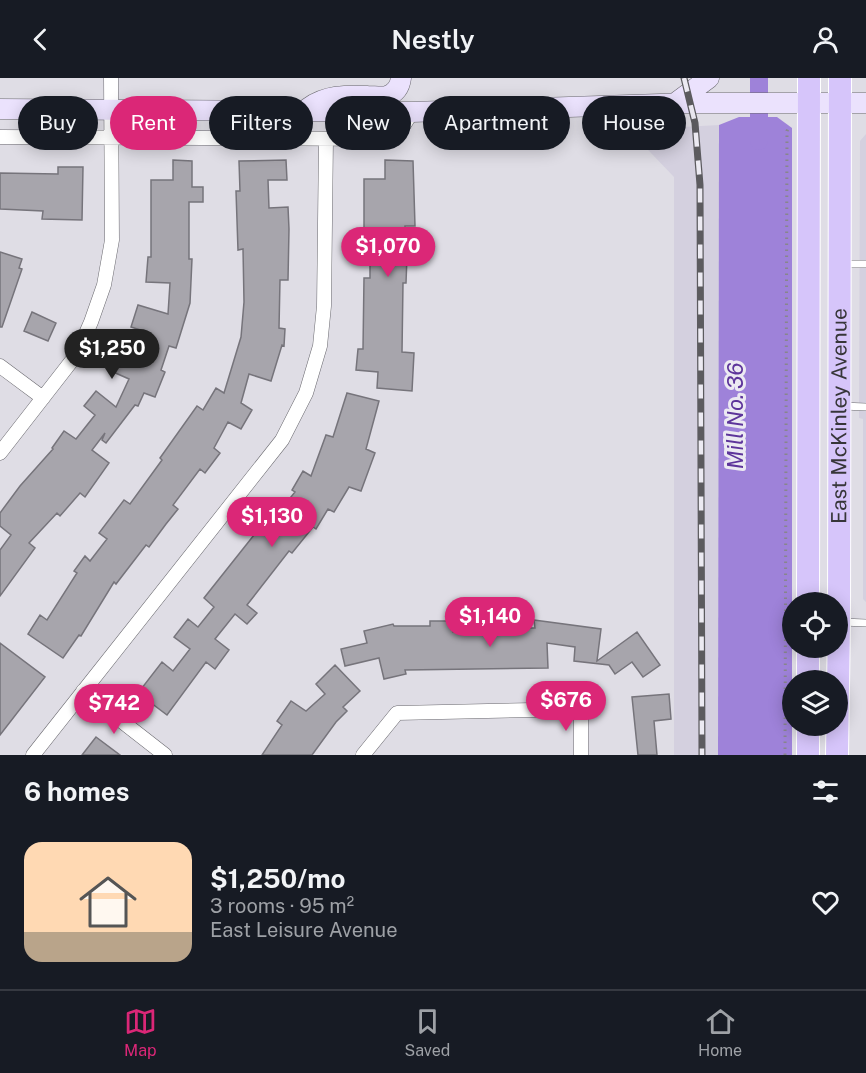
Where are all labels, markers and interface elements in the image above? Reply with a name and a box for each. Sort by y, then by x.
icon: back [24,23,57,56]
text: Nestly [391,23,475,55]
icon: person [809,23,842,56]
chip: Buy [18,96,98,150]
chip: Rent [110,96,197,150]
chip: Filters [209,96,313,150]
chip: New [325,96,411,150]
chip: Apartment [423,96,570,150]
chip: House [582,96,686,150]
pin: $1,070 [339,227,437,278]
text: $1,070 [355,234,421,258]
street label: East McKinley Avenue [826,308,852,524]
pin: $1,250 [63,329,161,380]
text: $1,250 [78,336,146,360]
water label: Mill No. 36 [722,363,748,469]
pin: $1,130 [223,497,321,548]
text: $1,130 [241,504,303,528]
map controls [782,592,848,736]
button: locate [782,592,848,658]
pin: $1,140 [441,597,539,648]
text: $1,140 [459,604,521,628]
button: layers [782,670,848,736]
pin: $676 [530,681,602,732]
pin: $742 [78,684,150,735]
text: $676 [540,688,592,712]
text: $742 [88,691,140,715]
icon: filters [809,775,842,808]
text: 6 homes [24,776,129,807]
text: $1,250/mo [210,863,346,894]
icon: home [72,866,144,938]
icon: heart [809,886,842,919]
text: 3 rooms · 95 m² [210,894,354,918]
text: East Leisure Avenue [210,918,397,942]
tab: Map [124,1005,157,1060]
tab: Saved [405,1005,450,1060]
tab: Home [698,1005,742,1060]

